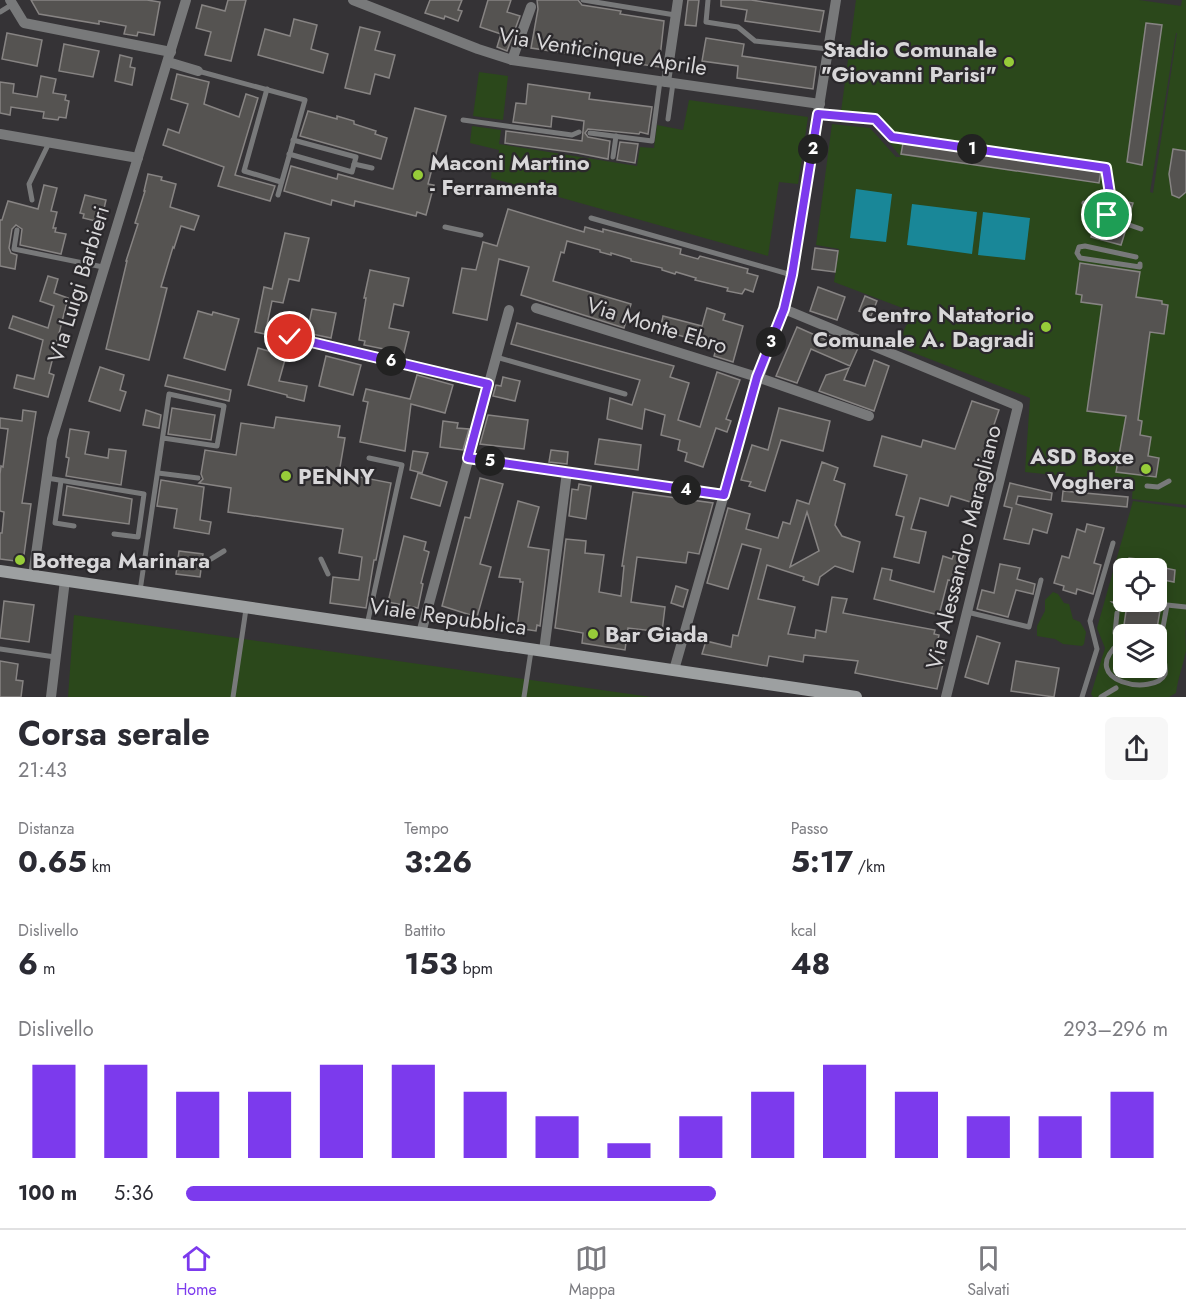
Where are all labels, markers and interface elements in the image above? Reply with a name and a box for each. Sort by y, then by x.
street label: Via Venticinque Aprile [496,19,710,83]
place label: Stadio Comunale "Giovanni Parisi" [821,33,997,90]
marker: Stadio Comunale "Giovanni Parisi" [1002,55,1016,69]
pin: 2 [798,134,828,164]
pin: 1 [957,134,987,164]
text: 2 [808,137,818,160]
text: 1 [968,137,976,160]
place label: Maconi Martino - Ferramenta [430,146,590,203]
marker: Maconi Martino - Ferramenta [411,168,425,182]
pin [1081,189,1132,240]
icon: arrive [1090,198,1123,231]
street label: Via Luigi Barbieri [39,202,117,366]
street label: Via Monte Ebro [583,288,731,362]
place label: Centro Natatorio Comunale A. Dagradi [813,298,1034,355]
pin [264,311,315,362]
icon: check [273,320,306,353]
marker: Centro Natatorio Comunale A. Dagradi [1039,320,1053,334]
pin: 3 [756,327,786,357]
text: 3 [766,330,776,353]
pin: 6 [376,346,406,376]
text: 6 [386,349,396,372]
street label: Via Alessandro Maragliano [917,422,1009,672]
place label: ASD Boxe Voghera [1029,440,1134,497]
pin: 5 [475,446,505,476]
text: 5 [485,449,495,472]
place label: PENNY [298,460,375,492]
marker: ASD Boxe Voghera [1139,462,1153,476]
marker: PENNY [279,469,293,483]
pin: 4 [671,475,701,505]
text: 4 [680,478,692,501]
place label: Bottega Marinara [32,544,210,576]
marker: Bottega Marinara [13,553,27,567]
map controls [1113,558,1167,678]
button: locate [1113,558,1167,612]
street label: Viale Repubblica [367,589,529,643]
place label: Bar Giada [605,618,708,650]
button: layers [1113,624,1167,678]
marker: Bar Giada [586,627,600,641]
text: Corsa serale [18,710,210,757]
button: share [1105,717,1168,780]
text: 21:43 [18,756,67,785]
text: Distanza [18,817,74,840]
text: Tempo [404,817,449,840]
text: Passo [791,817,828,840]
text: 0.65 [18,840,87,883]
text: 3:26 [404,840,472,883]
text: 5:17 [791,840,853,883]
text: km [87,855,111,878]
text: /km [853,855,886,878]
text: Dislivello [18,919,78,942]
text: Battito [404,919,445,942]
text: kcal [791,919,816,942]
text: 6 [18,942,38,985]
text: 153 [404,942,458,985]
text: 48 [791,942,830,985]
text: m [38,957,55,980]
text: bpm [458,957,493,980]
text: Dislivello [18,1015,94,1044]
text: 293–296 m [1063,1015,1168,1044]
text: 100 m [18,1179,77,1208]
text: 5:36 [114,1179,154,1208]
tab: Home [176,1242,217,1301]
tab: Mappa [569,1242,615,1301]
tab: Salvati [967,1242,1010,1301]

